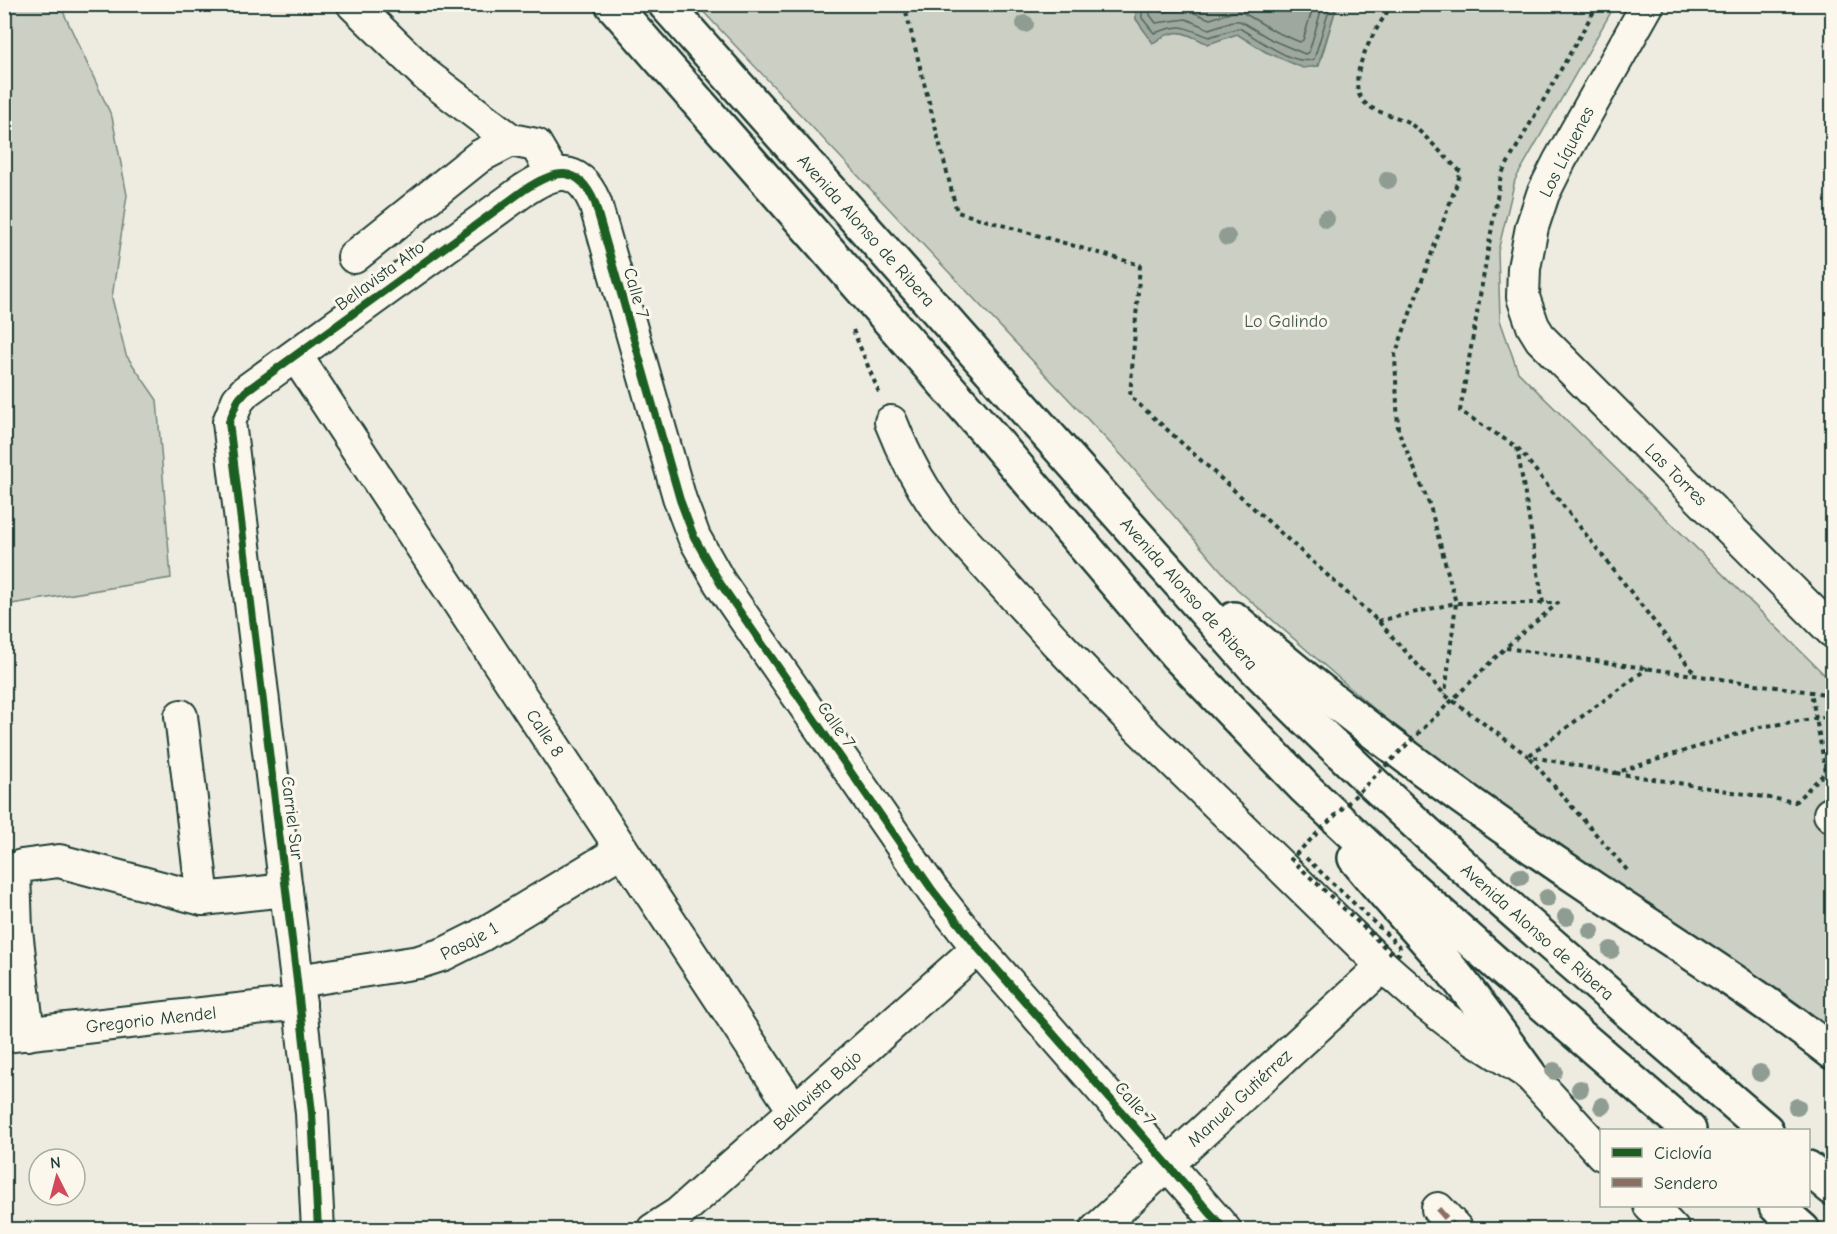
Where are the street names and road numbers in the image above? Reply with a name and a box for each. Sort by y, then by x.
street label: Los Líquenes [1535,103,1599,201]
street label: Avenida Alonso de Ribera [793,150,939,311]
street label: Bellavista Alto [331,237,429,315]
street label: Calle 7 [619,265,653,321]
street label: Las Torres [1641,439,1712,510]
street label: Avenida Alonso de Ribera [1116,513,1262,674]
street label: Calle 7 [813,698,860,753]
street label: Calle 8 [522,705,568,761]
street label: Carriel Sur [276,775,308,862]
street label: Avenida Alonso de Ribera [1457,859,1618,1005]
street label: Pasaje 1 [437,917,502,965]
street label: Gregorio Mendel [85,1002,217,1037]
street label: Manuel Gutiérrez [1183,1045,1296,1151]
street label: Bellavista Bajo [769,1046,866,1135]
street label: Calle 7 [1110,1078,1160,1131]

